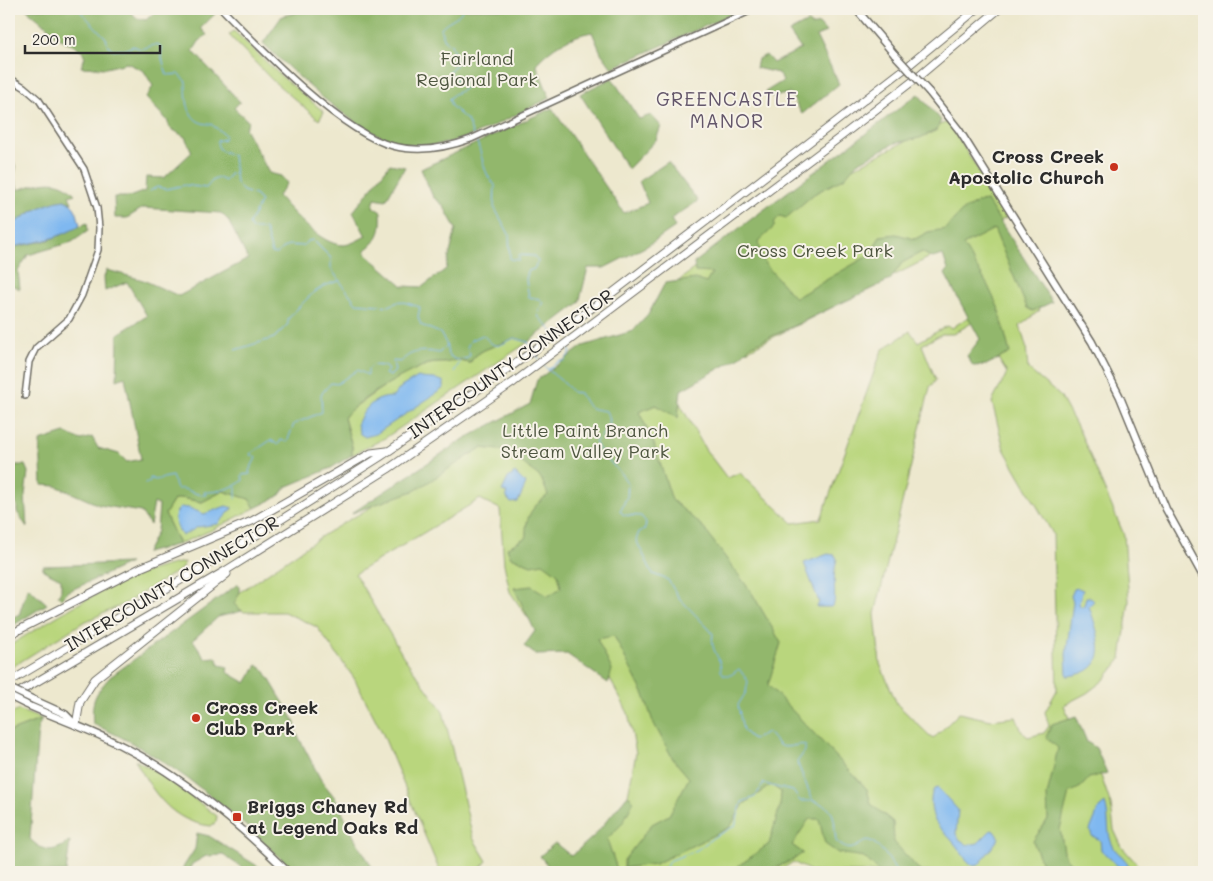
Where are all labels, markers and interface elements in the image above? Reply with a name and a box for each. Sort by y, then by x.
scale bar [25,22,160,54]
text: 200 m [32,29,76,49]
park label: Fairland Regional Park [416,46,538,91]
district label: GREENCASTLE MANOR [656,86,798,133]
place label: Cross Creek Apostolic Church [948,144,1104,189]
marker: Cross Creek Apostolic Church [1108,161,1120,173]
park label: Cross Creek Park [737,238,893,262]
street label: INTERCOUNTY CONNECTOR [403,283,618,443]
park label: Little Paint Branch Stream Valley Park [501,418,669,463]
street label: INTERCOUNTY CONNECTOR [60,510,283,657]
place label: Cross Creek Club Park [206,695,318,740]
marker: Cross Creek Club Park [190,712,202,724]
place label: Briggs Chaney Rd at Legend Oaks Rd [247,794,418,839]
marker: Briggs Chaney Rd at Legend Oaks Rd [231,811,243,823]

